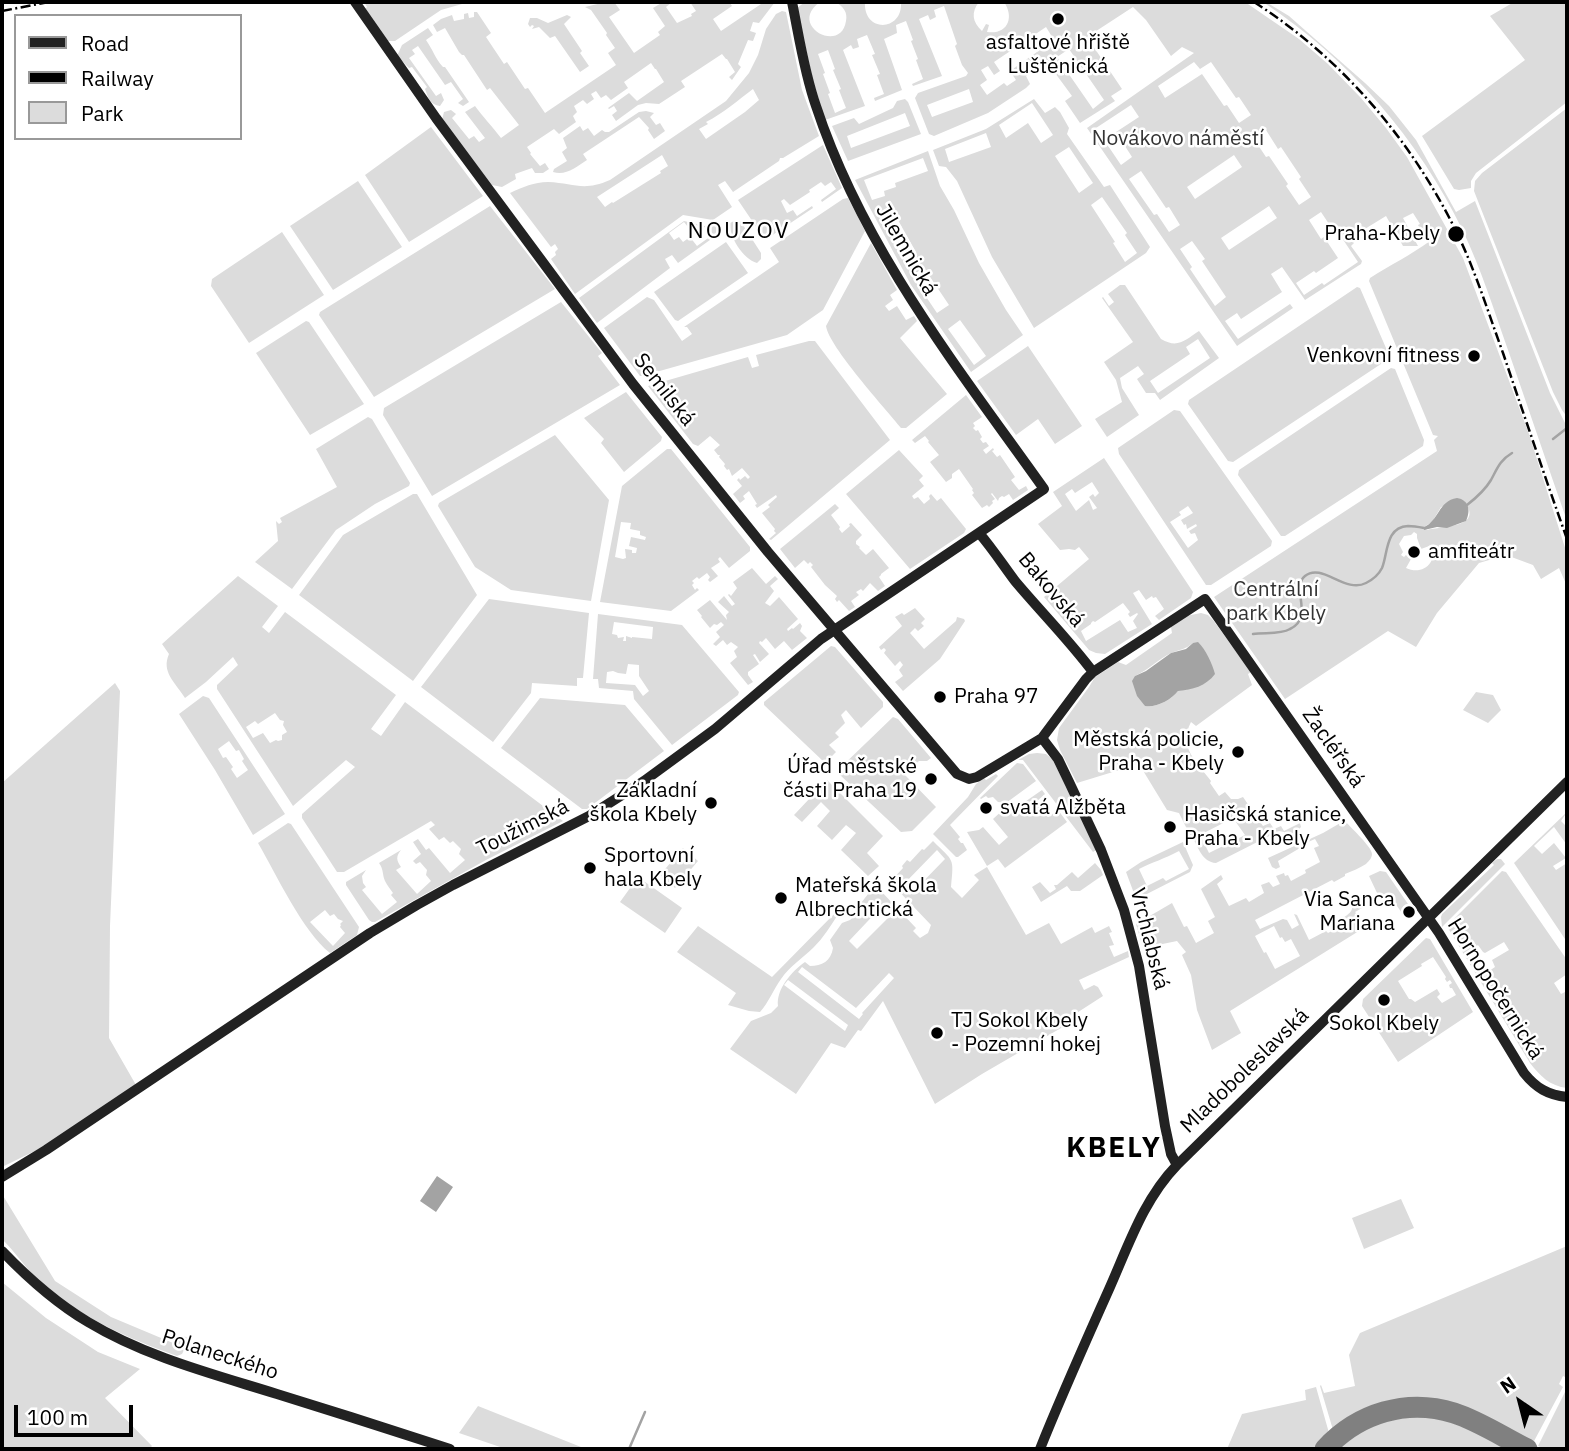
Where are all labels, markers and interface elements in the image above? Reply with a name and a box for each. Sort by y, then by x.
marker: asfaltové hřiště Luštěnická [1050,11,1066,27]
legend [14,14,242,140]
text: Road [81,29,129,57]
place label: asfaltové hřiště Luštěnická [986,30,1130,80]
text: Railway [81,64,154,92]
text: Park [81,99,124,127]
park label: Novákovo náměstí [1092,126,1264,152]
street label: Jilemnická [870,200,942,300]
district label: NOUZOV [688,217,790,245]
place label: Praha-Kbely [1324,221,1440,247]
marker: Praha-Kbely [1446,224,1466,244]
place label: Venkovní fitness [1307,343,1460,369]
marker: Venkovní fitness [1466,348,1482,364]
street label: Semilská [628,349,700,431]
place label: amfiteátr [1428,539,1515,565]
marker: amfiteátr [1406,544,1422,560]
street label: Bakovská [1012,547,1090,633]
park label: Centrální park Kbely [1226,577,1326,627]
place label: Praha 97 [954,684,1039,710]
marker: Praha 97 [932,689,948,705]
street label: Žacléřská [1296,703,1370,793]
place label: Městská policie, Praha - Kbely [1073,727,1224,777]
marker: Městská policie, Praha - Kbely [1230,744,1246,760]
place label: Úřad městské části Praha 19 [783,754,917,804]
marker: Úřad městské části Praha 19 [923,771,939,787]
place label: Základní škola Kbely [589,778,697,828]
street label: Toužimská [473,794,573,862]
marker: Základní škola Kbely [703,795,719,811]
place label: svatá Alžběta [1000,795,1126,821]
marker: svatá Alžběta [978,800,994,816]
place label: Hasičská stanice, Praha - Kbely [1184,802,1347,852]
marker: Hasičská stanice, Praha - Kbely [1162,819,1178,835]
place label: Sportovní hala Kbely [604,843,702,893]
marker: Sportovní hala Kbely [582,860,598,876]
place label: Mateřská škola Albrechtická [795,873,937,923]
street label: Vrchlabská [1124,885,1174,993]
place label: Via Sanca Mariana [1304,887,1395,937]
marker: Mateřská škola Albrechtická [773,890,789,906]
marker: Via Sanca Mariana [1401,904,1417,920]
street label: Hornopočernická [1442,914,1548,1064]
marker: Sokol Kbely [1376,992,1392,1008]
street label: Mladoboleslavská [1176,1003,1314,1139]
place label: TJ Sokol Kbely - Pozemní hokej [951,1008,1101,1058]
place label: Sokol Kbely [1329,1011,1439,1037]
marker: TJ Sokol Kbely - Pozemní hokej [929,1025,945,1041]
district label: KBELY [1067,1132,1161,1166]
street label: Polaneckého [159,1324,281,1386]
north arrow [1485,1367,1555,1437]
text: N [1495,1371,1520,1399]
scale bar [18,1392,136,1436]
text: 100 m [27,1403,88,1431]

